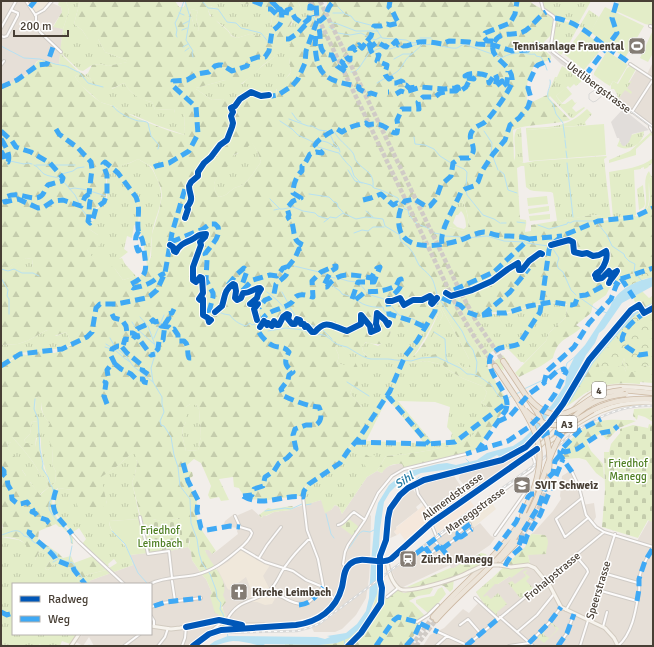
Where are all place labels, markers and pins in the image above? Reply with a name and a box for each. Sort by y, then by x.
sports icon: Tennisanlage Frauental [627,36,647,56]
place label: Tennisanlage Frauental [513,40,625,53]
school or university icon: SVIT Schweiz [512,475,532,495]
place label: SVIT Schweiz [535,479,598,492]
station icon: Zürich Manegg [398,549,418,569]
place label: Zürich Manegg [421,553,493,566]
church icon: Kirche Leimbach [229,582,249,602]
place label: Kirche Leimbach [252,586,331,599]

